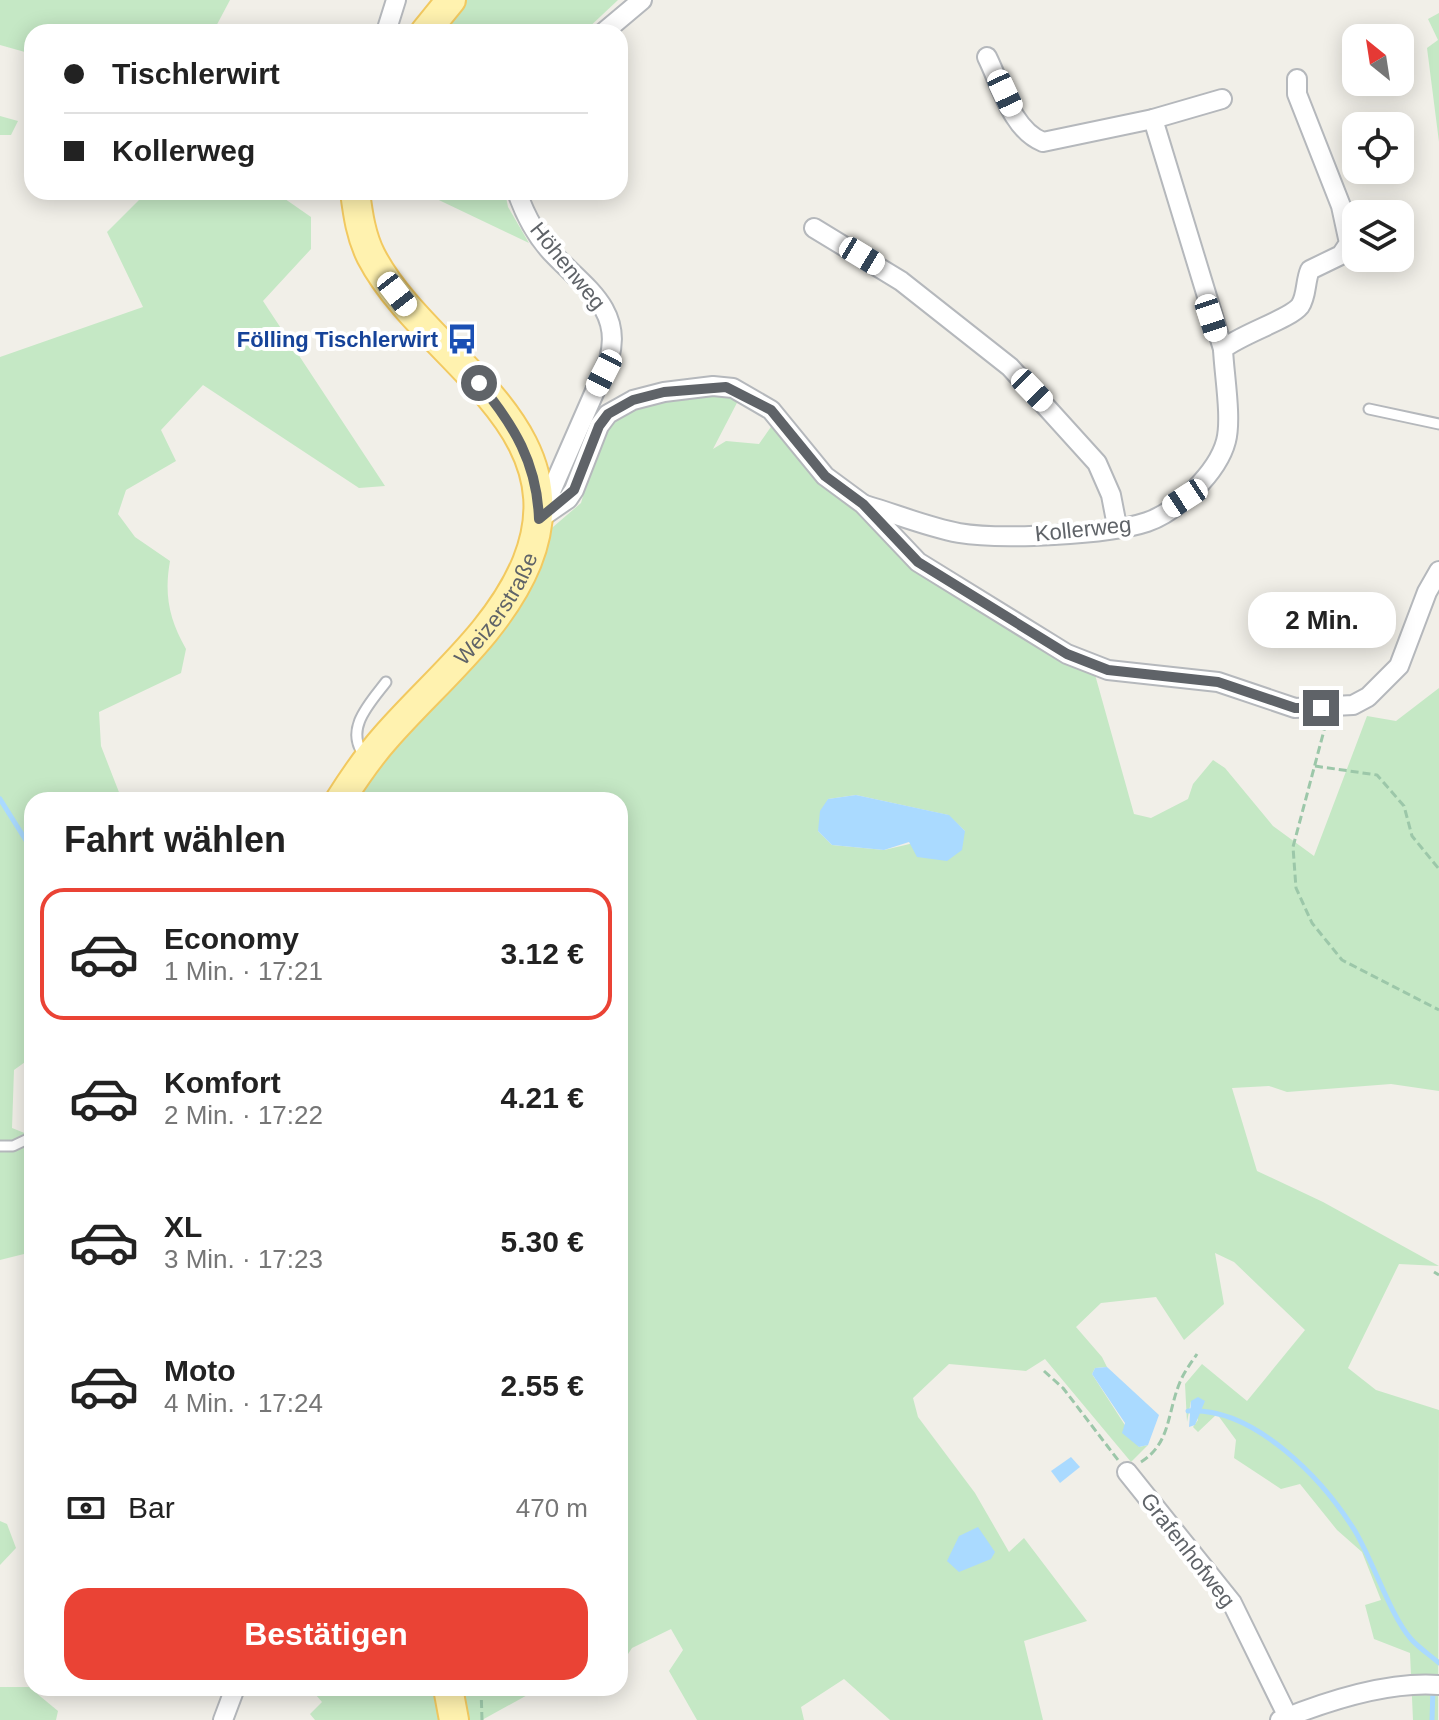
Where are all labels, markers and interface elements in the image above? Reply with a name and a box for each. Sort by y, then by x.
north arrow [1342,24,1414,96]
map controls [1342,24,1414,272]
text: Tischlerwirt [112,57,280,90]
car [984,66,1026,120]
button: locate [1342,112,1414,184]
text: Kollerweg [112,134,255,167]
button: layers [1342,200,1414,272]
street label: Höhenweg [525,217,611,315]
car [835,233,889,279]
car [373,268,421,320]
car [1192,291,1230,345]
bus stop icon: Fölling Tischlerwirt [445,322,479,356]
place label: Fölling Tischlerwirt [237,327,439,352]
car [582,346,626,400]
car [1007,364,1057,416]
route start [461,365,497,401]
car [1158,475,1212,521]
street label: Kollerweg [1034,512,1132,546]
street label: Weizerstraße [449,549,542,670]
callout: 2 Min. [1247,592,1395,648]
text: 2 Min. [1285,605,1359,635]
route end [1303,690,1339,726]
text: Fahrt wählen [64,819,286,860]
icon: car [68,918,140,990]
text: Economy [164,922,299,955]
text: 3.12 € [501,937,584,970]
text: 1 Min. · 17:21 [164,956,323,986]
icon: car [68,1062,140,1134]
text: Komfort [164,1066,281,1099]
text: 4.21 € [501,1081,584,1114]
text: 2 Min. · 17:22 [164,1100,323,1130]
icon: car [68,1206,140,1278]
text: XL [164,1210,202,1243]
text: 5.30 € [501,1225,584,1258]
text: 3 Min. · 17:23 [164,1244,323,1274]
icon: car [68,1350,140,1422]
text: Moto [164,1354,236,1387]
text: 2.55 € [501,1369,584,1402]
text: 4 Min. · 17:24 [164,1388,323,1418]
icon: cash [64,1486,108,1530]
street label: Grafenhofweg [1136,1488,1240,1612]
text: Bar [128,1491,175,1524]
text: 470 m [516,1493,588,1523]
button: Bestätigen [64,1588,588,1680]

